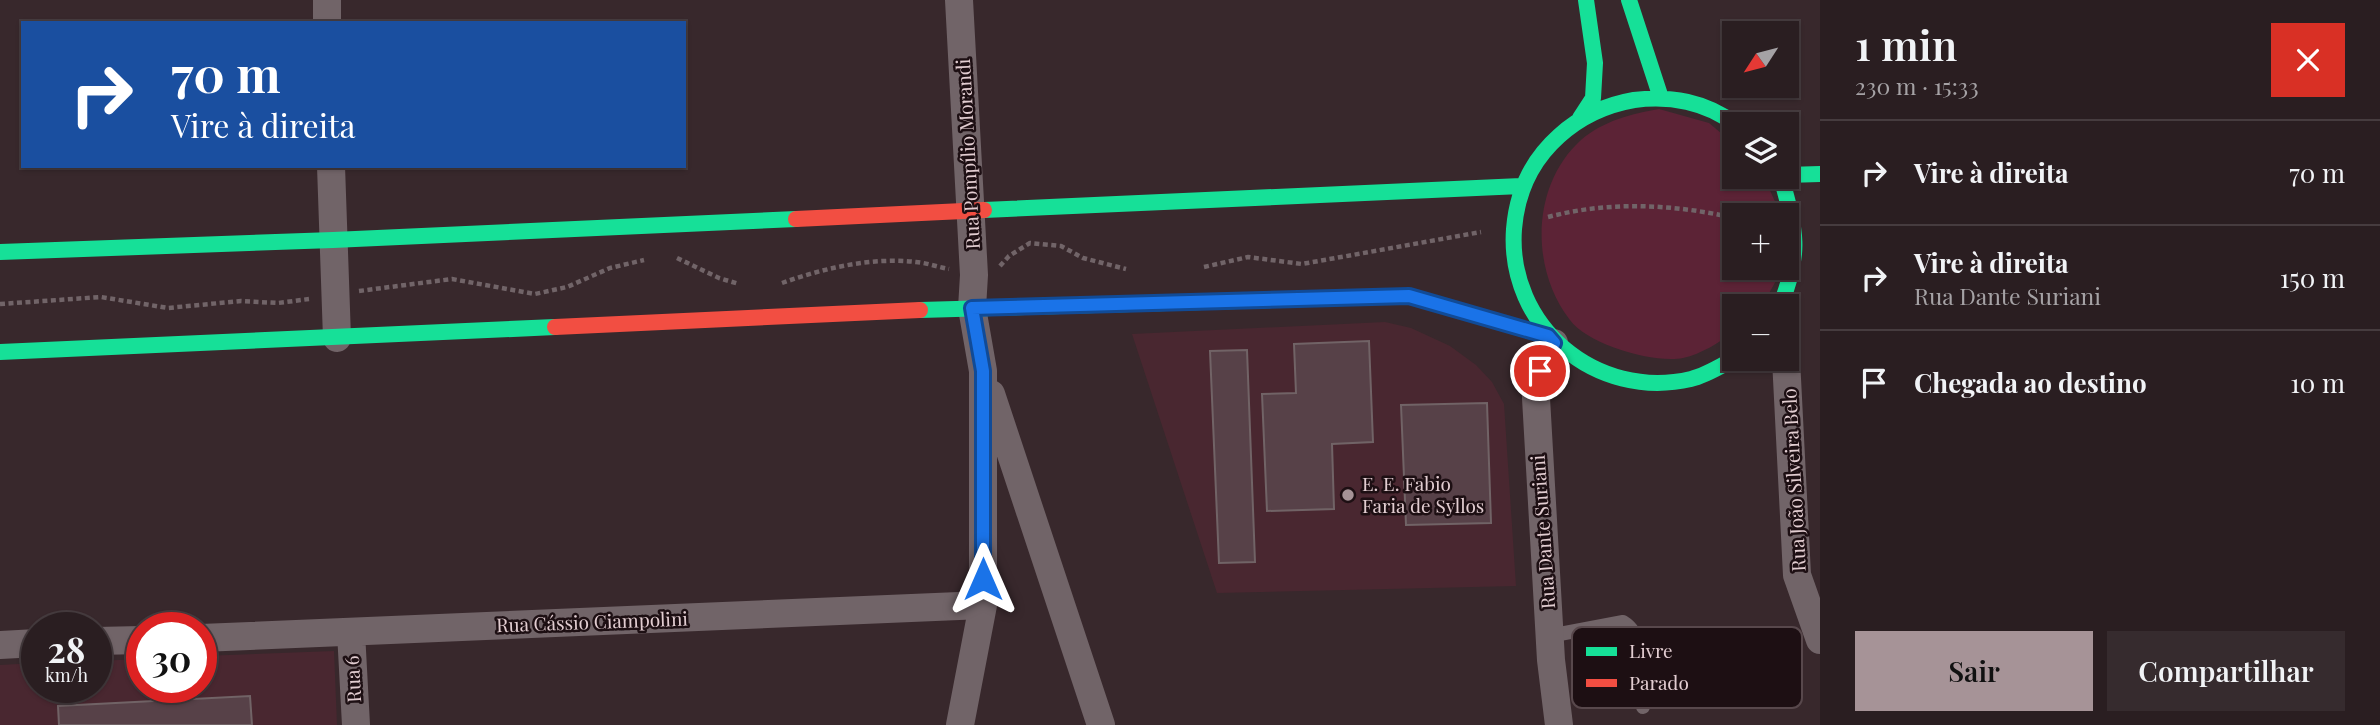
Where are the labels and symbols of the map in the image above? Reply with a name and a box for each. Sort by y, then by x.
north arrow [1722,21,1799,98]
street label: Rua Pompílio Morandi [949,58,985,250]
pin [1510,341,1570,401]
street label: Rua João Silveira Belo [1775,388,1811,572]
street label: Rua Dante Suriani [1524,454,1560,610]
place label: E. E. Fabio Faria de Syllos [1362,470,1484,518]
marker: E. E. Fabio Faria de Syllos [1340,487,1356,503]
position arrow [946,542,1020,616]
street label: Rua Cássio Ciampolini [496,605,689,637]
speed limit sign: 30 [126,612,217,703]
legend [1572,627,1802,708]
text: Livre [1629,637,1673,663]
street label: Rua 6 [338,655,366,703]
text: Parado [1629,669,1689,695]

